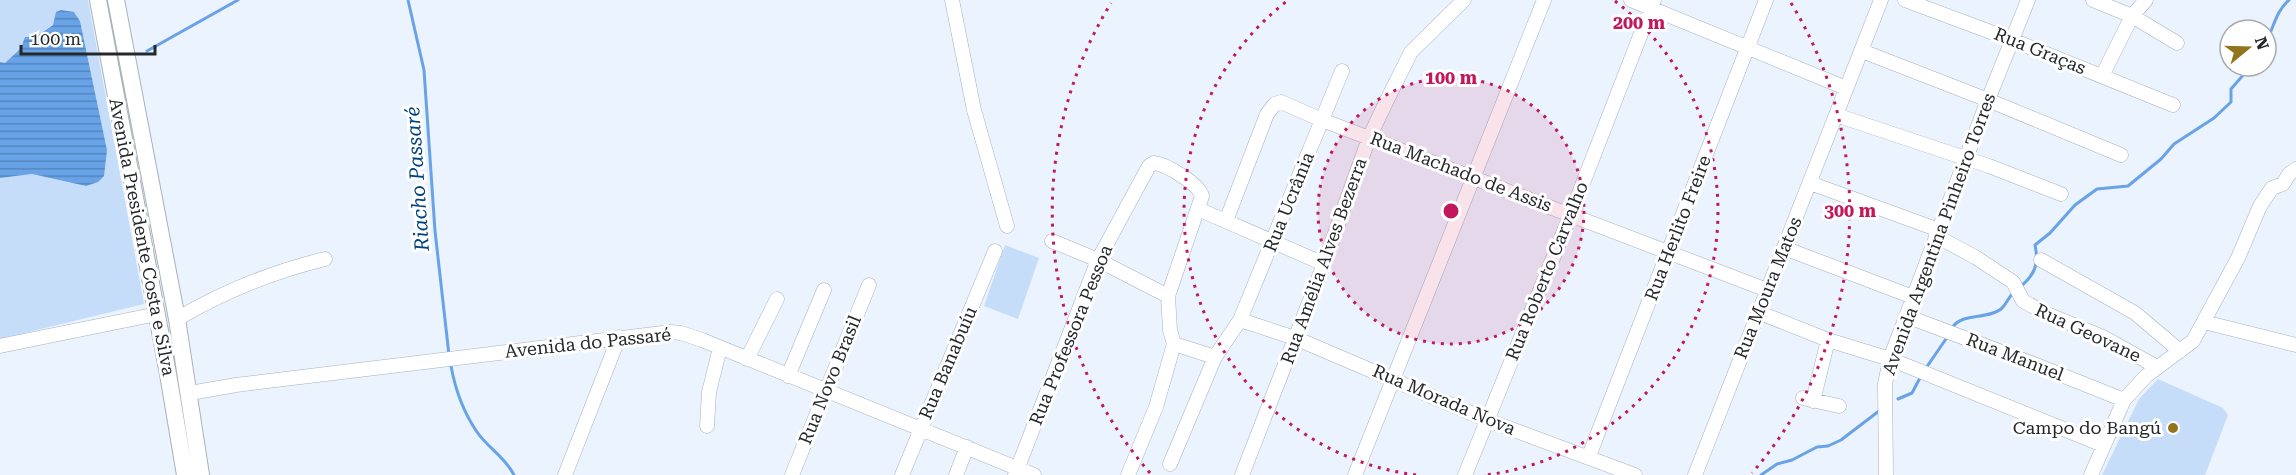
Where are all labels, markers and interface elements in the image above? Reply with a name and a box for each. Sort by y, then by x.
text: 200 m [1613,12,1666,33]
scale bar [21,18,154,56]
north arrow [2218,18,2278,78]
street label: Rua Graças [1991,23,2089,78]
text: 100 m [30,28,81,49]
text: N [2251,34,2273,52]
text: 100 m [1425,67,1478,88]
street label: Avenida Argentina Pinheiro Torres [1878,90,1999,378]
street label: Avenida Presidente Costa e Silva [105,96,180,378]
water label: Riacho Passaré [400,106,434,253]
street label: Rua Machado de Assis [1367,127,1555,216]
street label: Rua Ucrânia [1259,149,1318,255]
street label: Rua Herlito Freire [1640,152,1715,303]
street label: Rua Amélia Alves Bezerra [1276,155,1371,367]
street label: Rua Roberto Carvalho [1501,178,1592,363]
text: 300 m [1824,200,1877,221]
centre of rings [1441,201,1461,221]
street label: Rua Moura Matos [1729,214,1806,362]
street label: Rua Professora Pessoa [1025,241,1116,428]
street label: Rua Geovane [2032,299,2144,366]
street label: Rua Banabuíu [914,303,981,422]
street label: Rua Novo Brasil [794,312,865,447]
street label: Avenida do Passaré [504,323,672,362]
street label: Rua Manuel [1964,328,2067,385]
street label: Rua Morada Nova [1370,360,1519,439]
place label: Campo do Bangú [2013,417,2161,438]
marker: Campo do Bangú [2166,421,2180,435]

